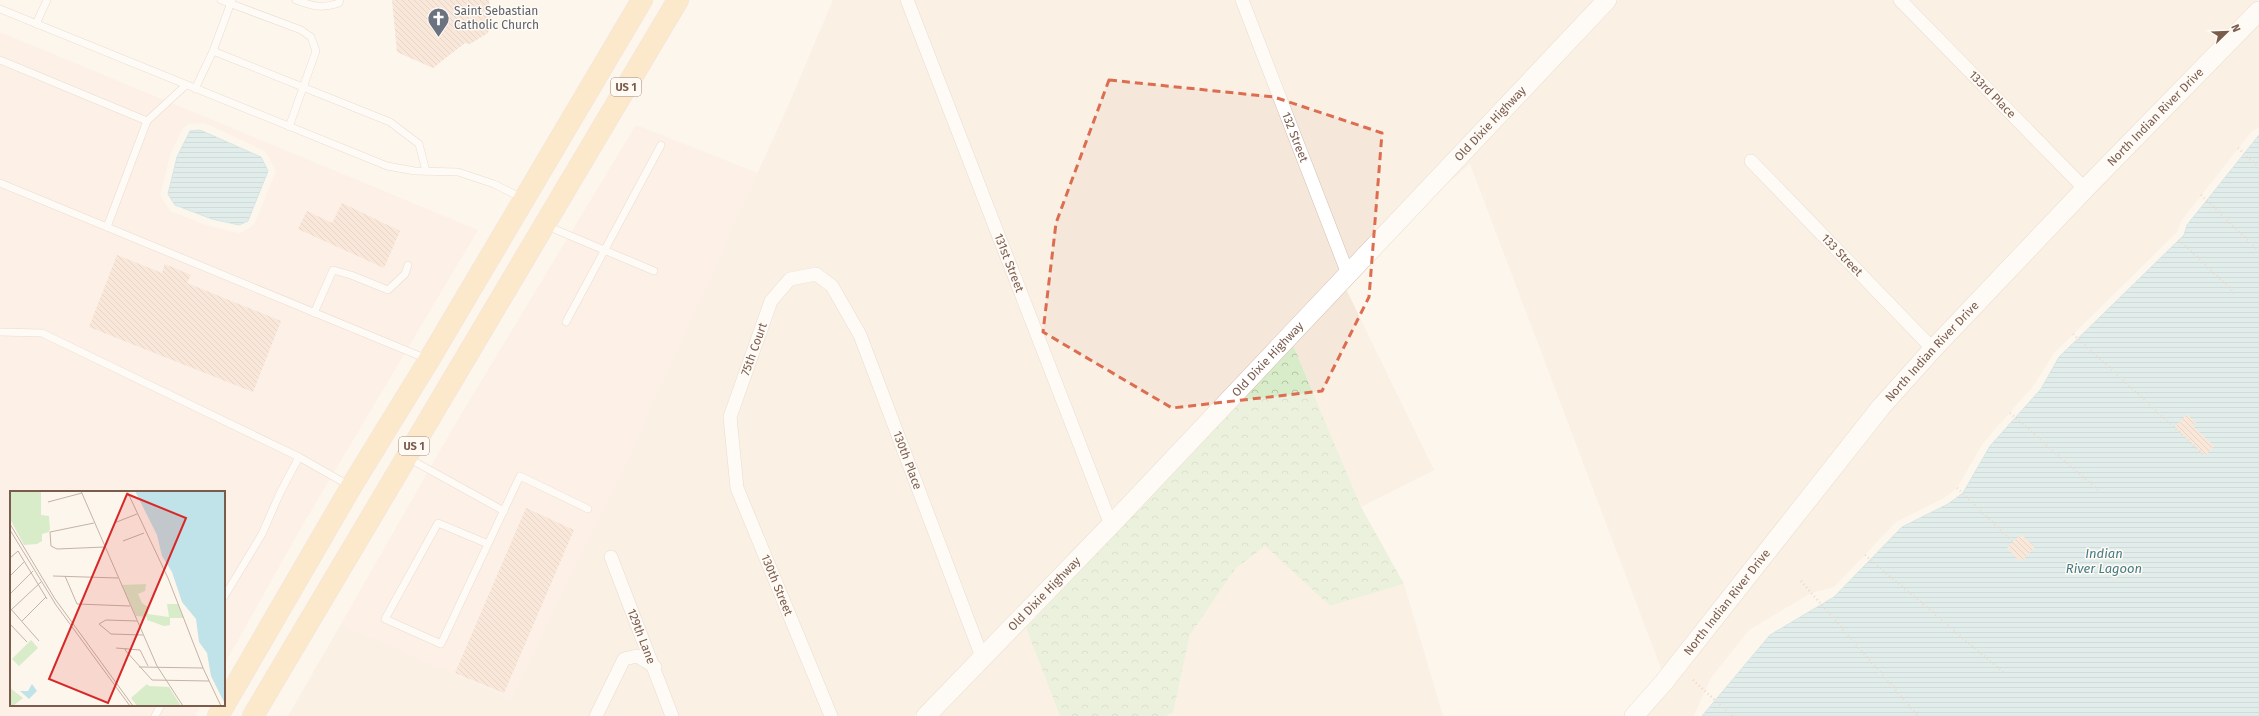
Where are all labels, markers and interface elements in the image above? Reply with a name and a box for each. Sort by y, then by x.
place label: Saint Sebastian Catholic Church [454,4,539,32]
church icon: Saint Sebastian Catholic Church [425,5,451,38]
north arrow [2207,12,2247,52]
text: N [2228,22,2243,34]
street label: North Indian River Drive [2104,65,2206,169]
street label: 133rd Place [1966,68,2019,121]
road number: US 1 [611,78,641,96]
street label: Old Dixie Highway [1451,83,1529,164]
street label: 132 Street [1279,110,1311,165]
street label: 131st Street [991,231,1027,295]
street label: 133 Street [1819,231,1866,280]
street label: North Indian River Drive [1882,298,1982,405]
street label: Old Dixie Highway [1229,319,1306,400]
street label: 75th Court [738,320,770,377]
street label: 130th Place [890,429,925,492]
road number: US 1 [399,437,429,455]
inset map [10,491,225,706]
street label: North Indian River Drive [1681,546,1773,658]
water label: Indian River Lagoon [2066,546,2142,576]
street label: 130th Street [758,552,796,618]
street label: Old Dixie Highway [1005,554,1083,634]
street label: 129th Lane [625,607,658,666]

